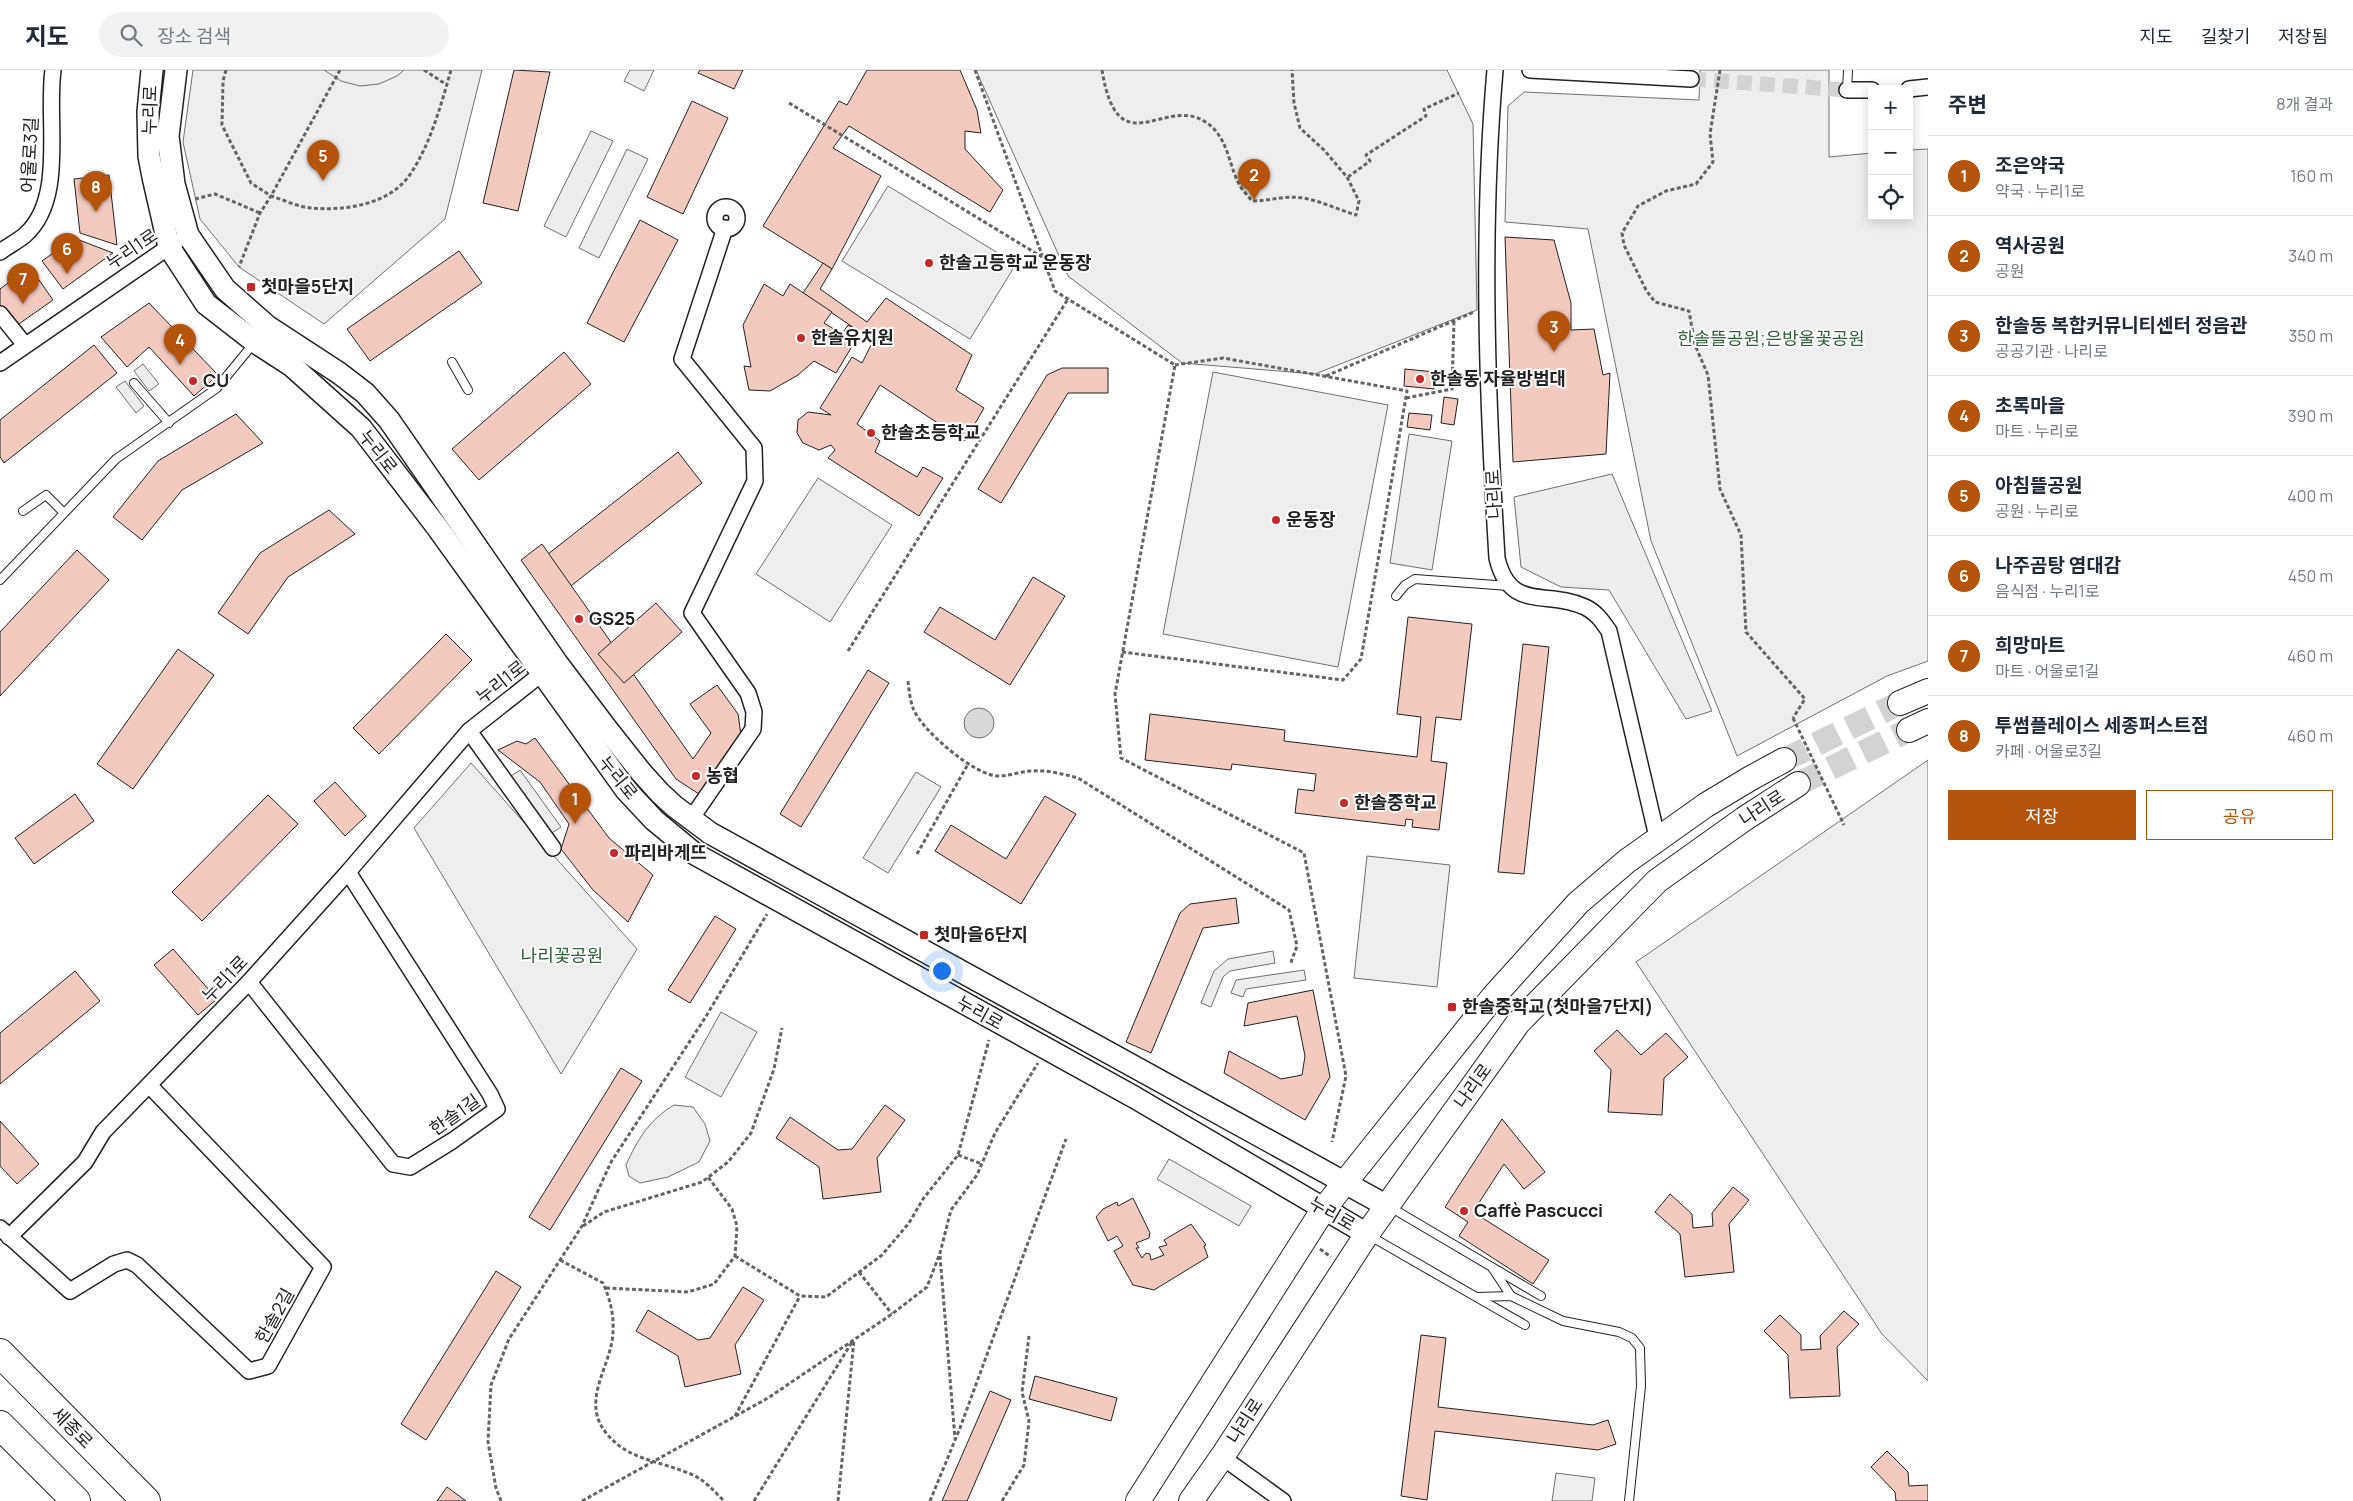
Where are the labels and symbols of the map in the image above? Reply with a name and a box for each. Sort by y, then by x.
street label: 누리로 [136,85,162,135]
street label: 어울로3길 [15,116,43,194]
pin: 5 [307,140,339,181]
pin: 2 [1238,159,1270,200]
pin: 8 [80,171,112,212]
street label: 누리1로 [101,222,162,274]
pin: 6 [51,233,83,274]
place label: 한솔고등학교 운동장 [939,250,1092,274]
marker: 한솔고등학교 운동장 [923,257,935,269]
pin: 7 [7,263,39,304]
place label: 첫마을5단지 [261,274,354,298]
marker: 첫마을5단지 [245,281,257,293]
pin: 3 [1538,311,1570,352]
pin: 4 [164,324,196,365]
place label: 한솔유치원 [811,325,894,349]
park label: 한솔뜰공원;은방울꽃공원 [1677,326,1865,350]
marker: 한솔유치원 [795,332,807,344]
place label: 한솔동 자율방범대 [1430,366,1566,390]
place label: CU [203,368,229,392]
marker: 한솔동 자율방범대 [1414,373,1426,385]
marker: CU [187,375,199,387]
place label: 한솔초등학교 [881,420,980,444]
street label: 누리로 [354,424,404,478]
marker: 한솔초등학교 [865,427,877,439]
street label: 나리로 [1480,469,1506,519]
place label: 운동장 [1286,507,1336,531]
marker: 운동장 [1270,514,1282,526]
place label: GS25 [589,606,635,630]
marker: GS25 [573,613,585,625]
street label: 누리1로 [471,654,530,708]
street label: 누리로 [594,751,644,804]
place label: 농협 [706,763,739,787]
marker: 농협 [690,770,702,782]
pin: 1 [559,783,591,824]
street label: 나리로 [1734,784,1789,831]
place label: 한솔중학교 [1354,790,1437,814]
marker: 한솔중학교 [1338,797,1350,809]
place label: 파리바게뜨 [624,840,707,864]
marker: 파리바게뜨 [608,847,620,859]
place label: 첫마을6단지 [934,922,1028,946]
marker: 첫마을6단지 [918,929,930,941]
park label: 나리꽃공원 [521,943,603,967]
street label: 누리1로 [196,950,253,1007]
your location [929,958,955,984]
street label: 누리로 [953,990,1008,1035]
place label: 한솔중학교(첫마을7단지) [1462,994,1654,1018]
marker: 한솔중학교(첫마을7단지) [1446,1001,1458,1013]
street label: 나리로 [1448,1058,1497,1113]
street label: 한솔1길 [424,1088,485,1140]
street label: 누리로 [1305,1190,1360,1236]
place label: Caffè Pascucci [1474,1198,1603,1222]
marker: Caffè Pascucci [1458,1205,1470,1217]
street label: 한솔2길 [249,1283,299,1348]
street label: 나리로 [1221,1393,1268,1448]
street label: 세종로 [47,1401,99,1453]

